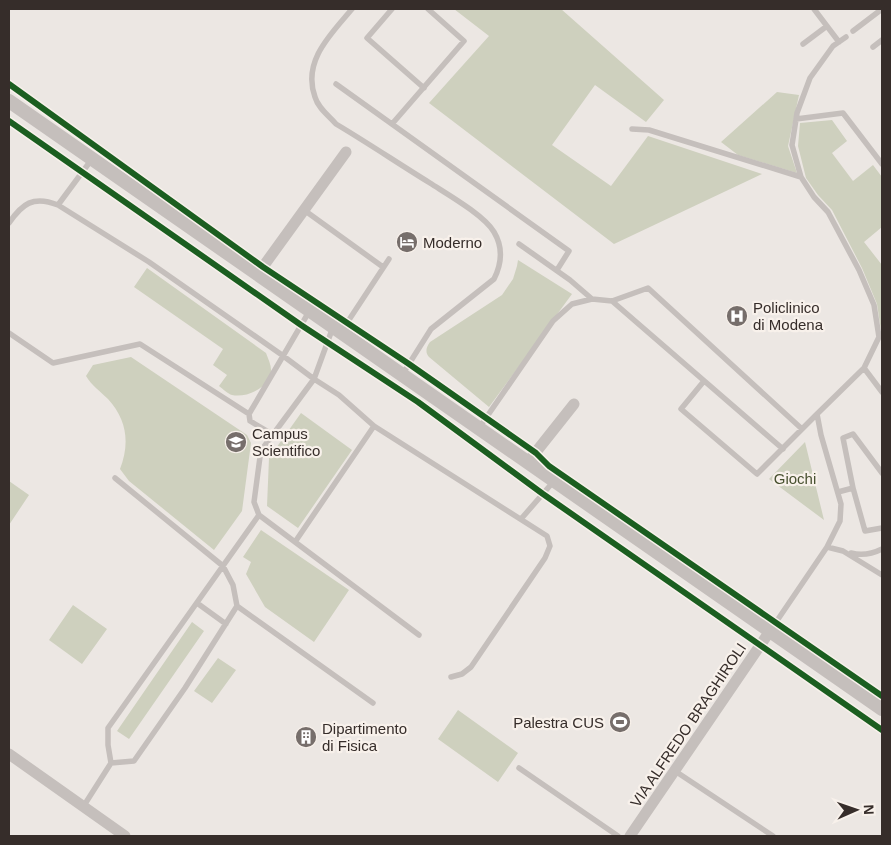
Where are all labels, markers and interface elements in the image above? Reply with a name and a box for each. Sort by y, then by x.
hotel icon: Moderno [395,230,419,254]
place label: Moderno [423,234,482,251]
place label: Policlinico di Modena [753,299,824,333]
hospital icon: Policlinico di Modena [725,304,749,328]
place label: Campus Scientifico [252,425,320,459]
school or university icon: Campus Scientifico [224,430,248,454]
park label: Giochi [774,470,816,487]
street label: VIA ALFREDO BRAGHIROLI [627,640,749,810]
sports icon: Palestra CUS [608,710,632,734]
place label: Palestra CUS [513,714,604,731]
place label: Dipartimento di Fisica [322,720,407,754]
building icon: Dipartimento di Fisica [294,725,318,749]
north arrow [831,785,881,835]
text: N [861,804,877,815]

